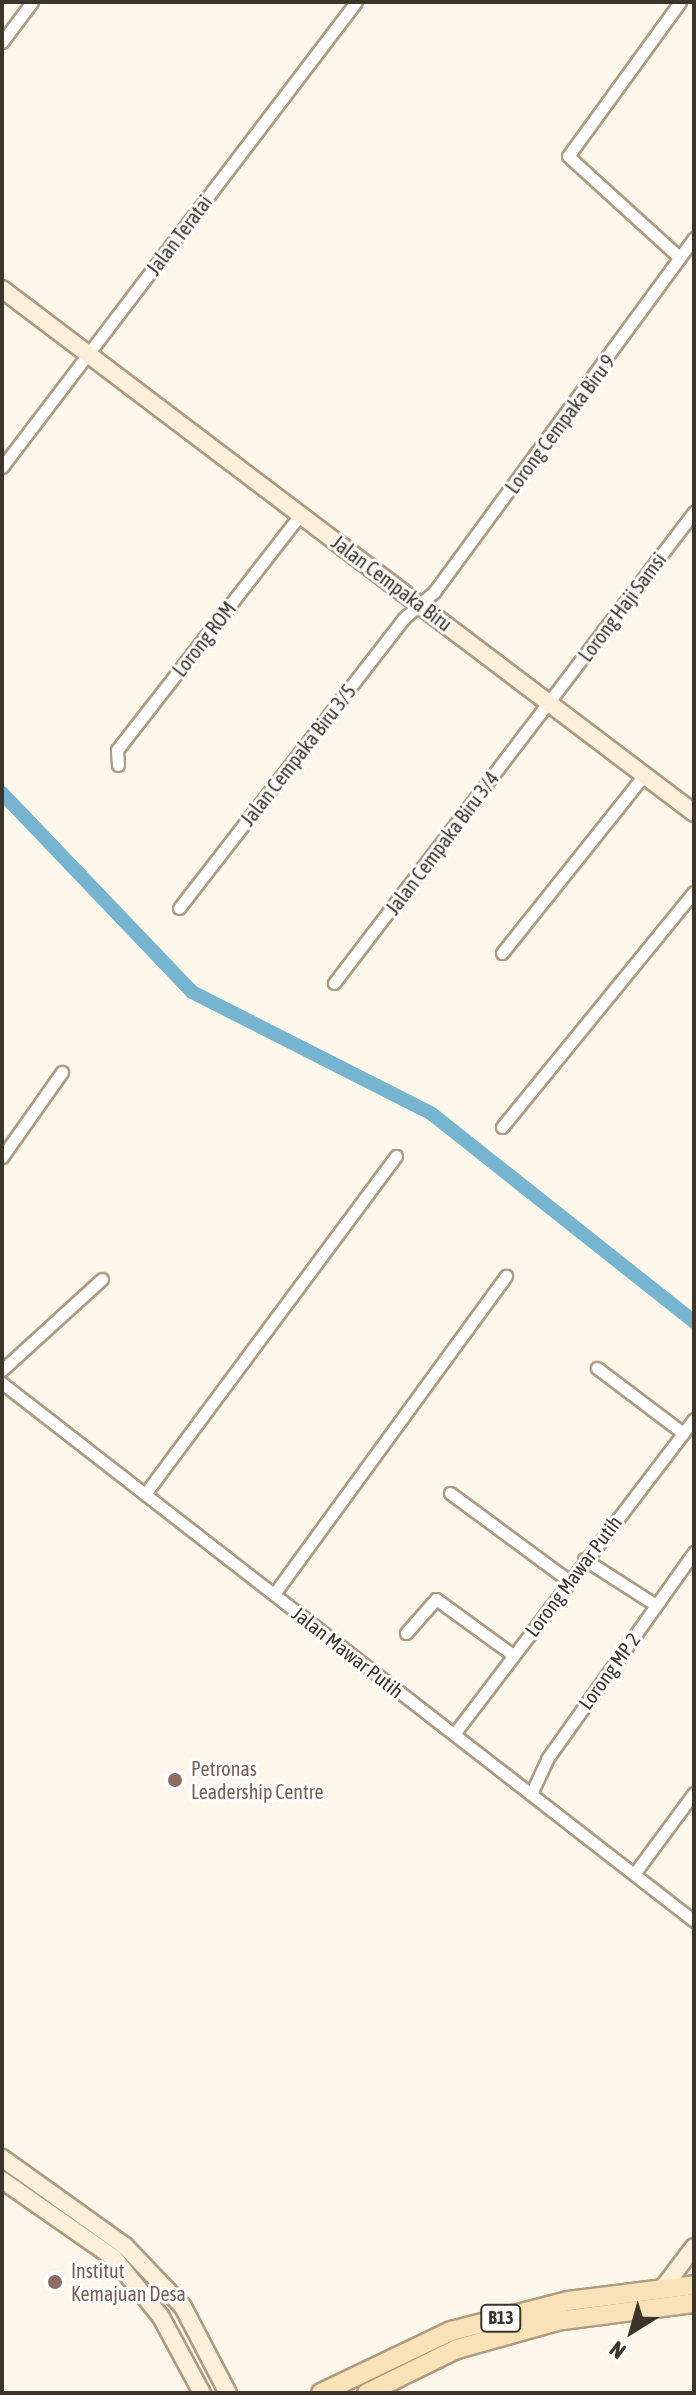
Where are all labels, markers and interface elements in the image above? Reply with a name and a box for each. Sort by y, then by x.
street label: Jalan Teratai [141,190,217,280]
street label: Lorong Cempaka Biru 9 [500,350,620,498]
street label: Jalan Cempaka Biru [327,530,457,636]
street label: Lorong Haji Samsi [573,548,671,666]
street label: Lorong ROM [167,597,241,681]
street label: Jalan Cempaka Biru 3/5 [235,680,361,830]
street label: Jalan Cempaka Biru 3/4 [380,767,504,919]
street label: Lorong Mawar Putih [520,1511,626,1641]
street label: Jalan Mawar Putih [288,1601,408,1703]
street label: Lorong MP 2 [573,1628,645,1714]
place label: Petronas Leadership Centre [191,1756,324,1803]
marker: Petronas Leadership Centre [166,1771,184,1789]
place label: Institut Kemajuan Desa [71,2258,186,2305]
marker: Institut Kemajuan Desa [46,2273,64,2291]
north arrow [592,2291,672,2371]
road number: B13 [479,2304,523,2332]
text: N [605,2336,631,2364]

